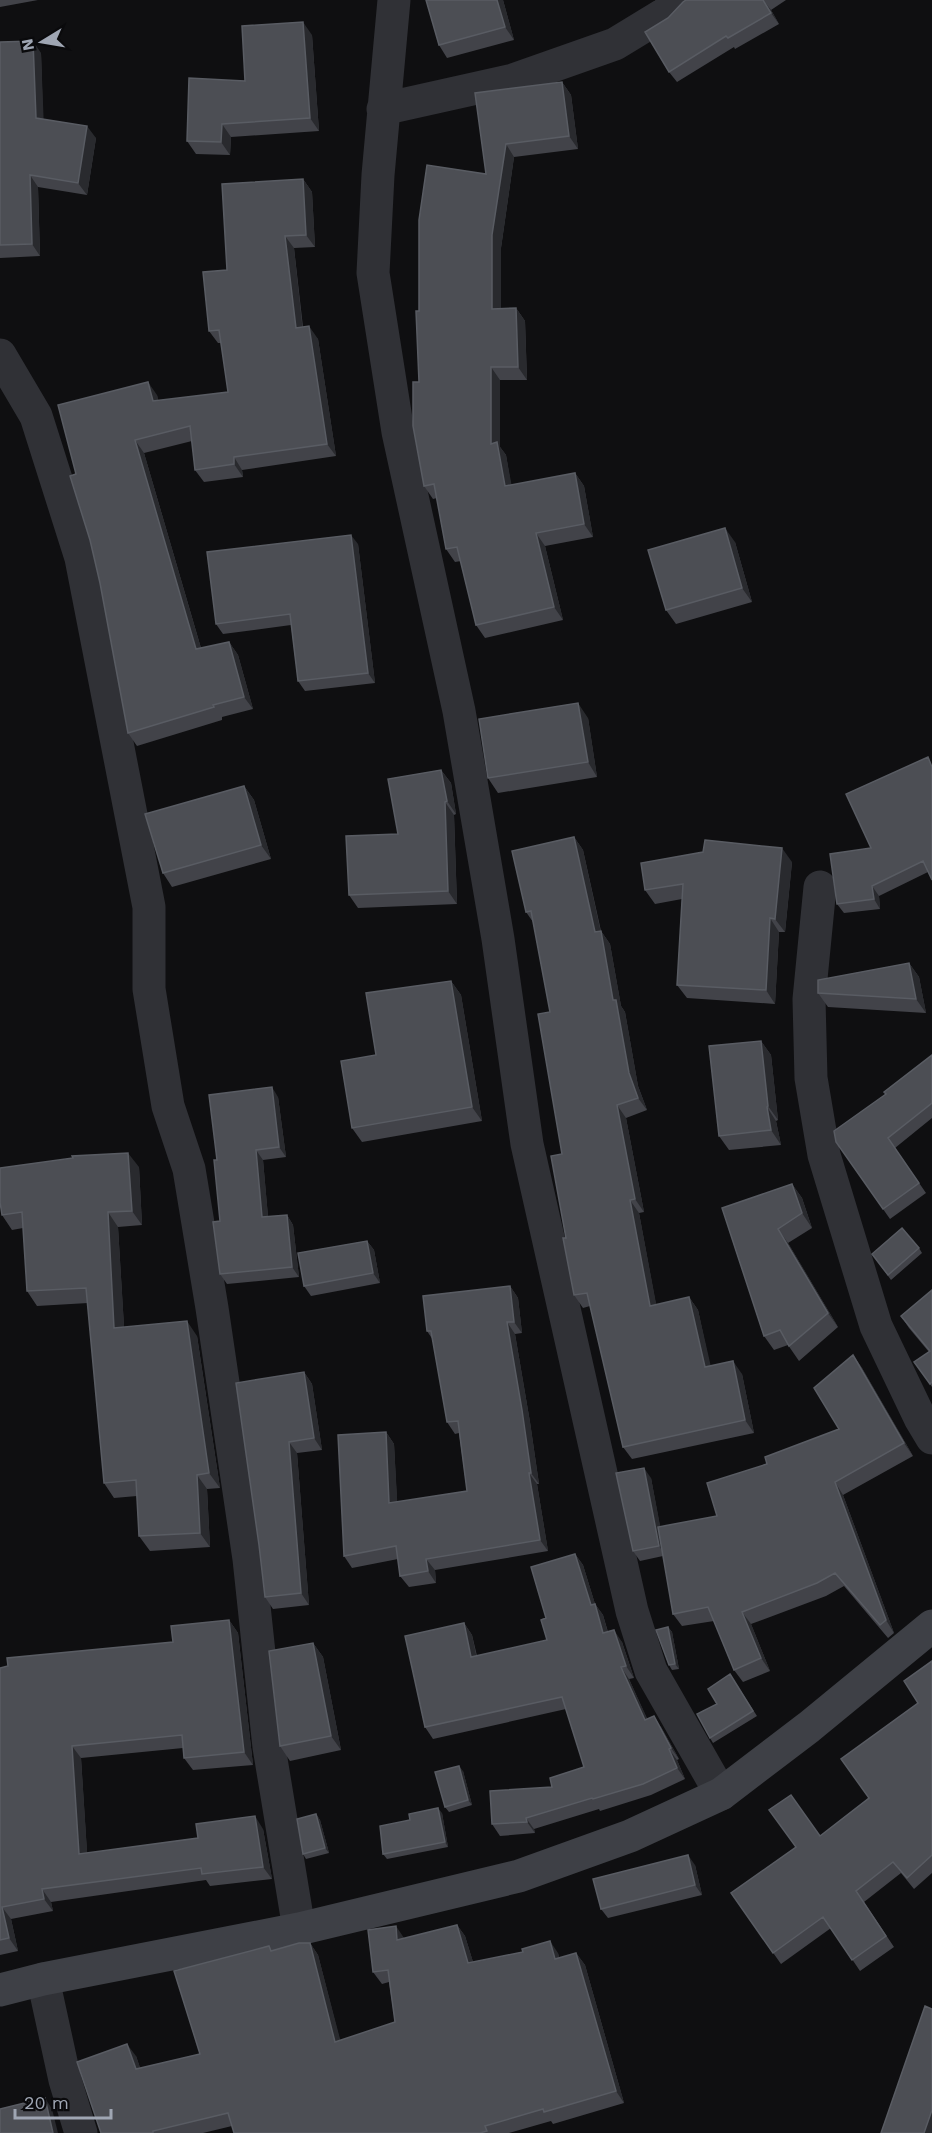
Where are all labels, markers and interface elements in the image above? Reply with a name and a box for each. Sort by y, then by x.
north arrow [12,12,72,72]
text: N [17,37,38,52]
scale bar [15,2082,111,2120]
text: 20 m [24,2092,69,2113]

